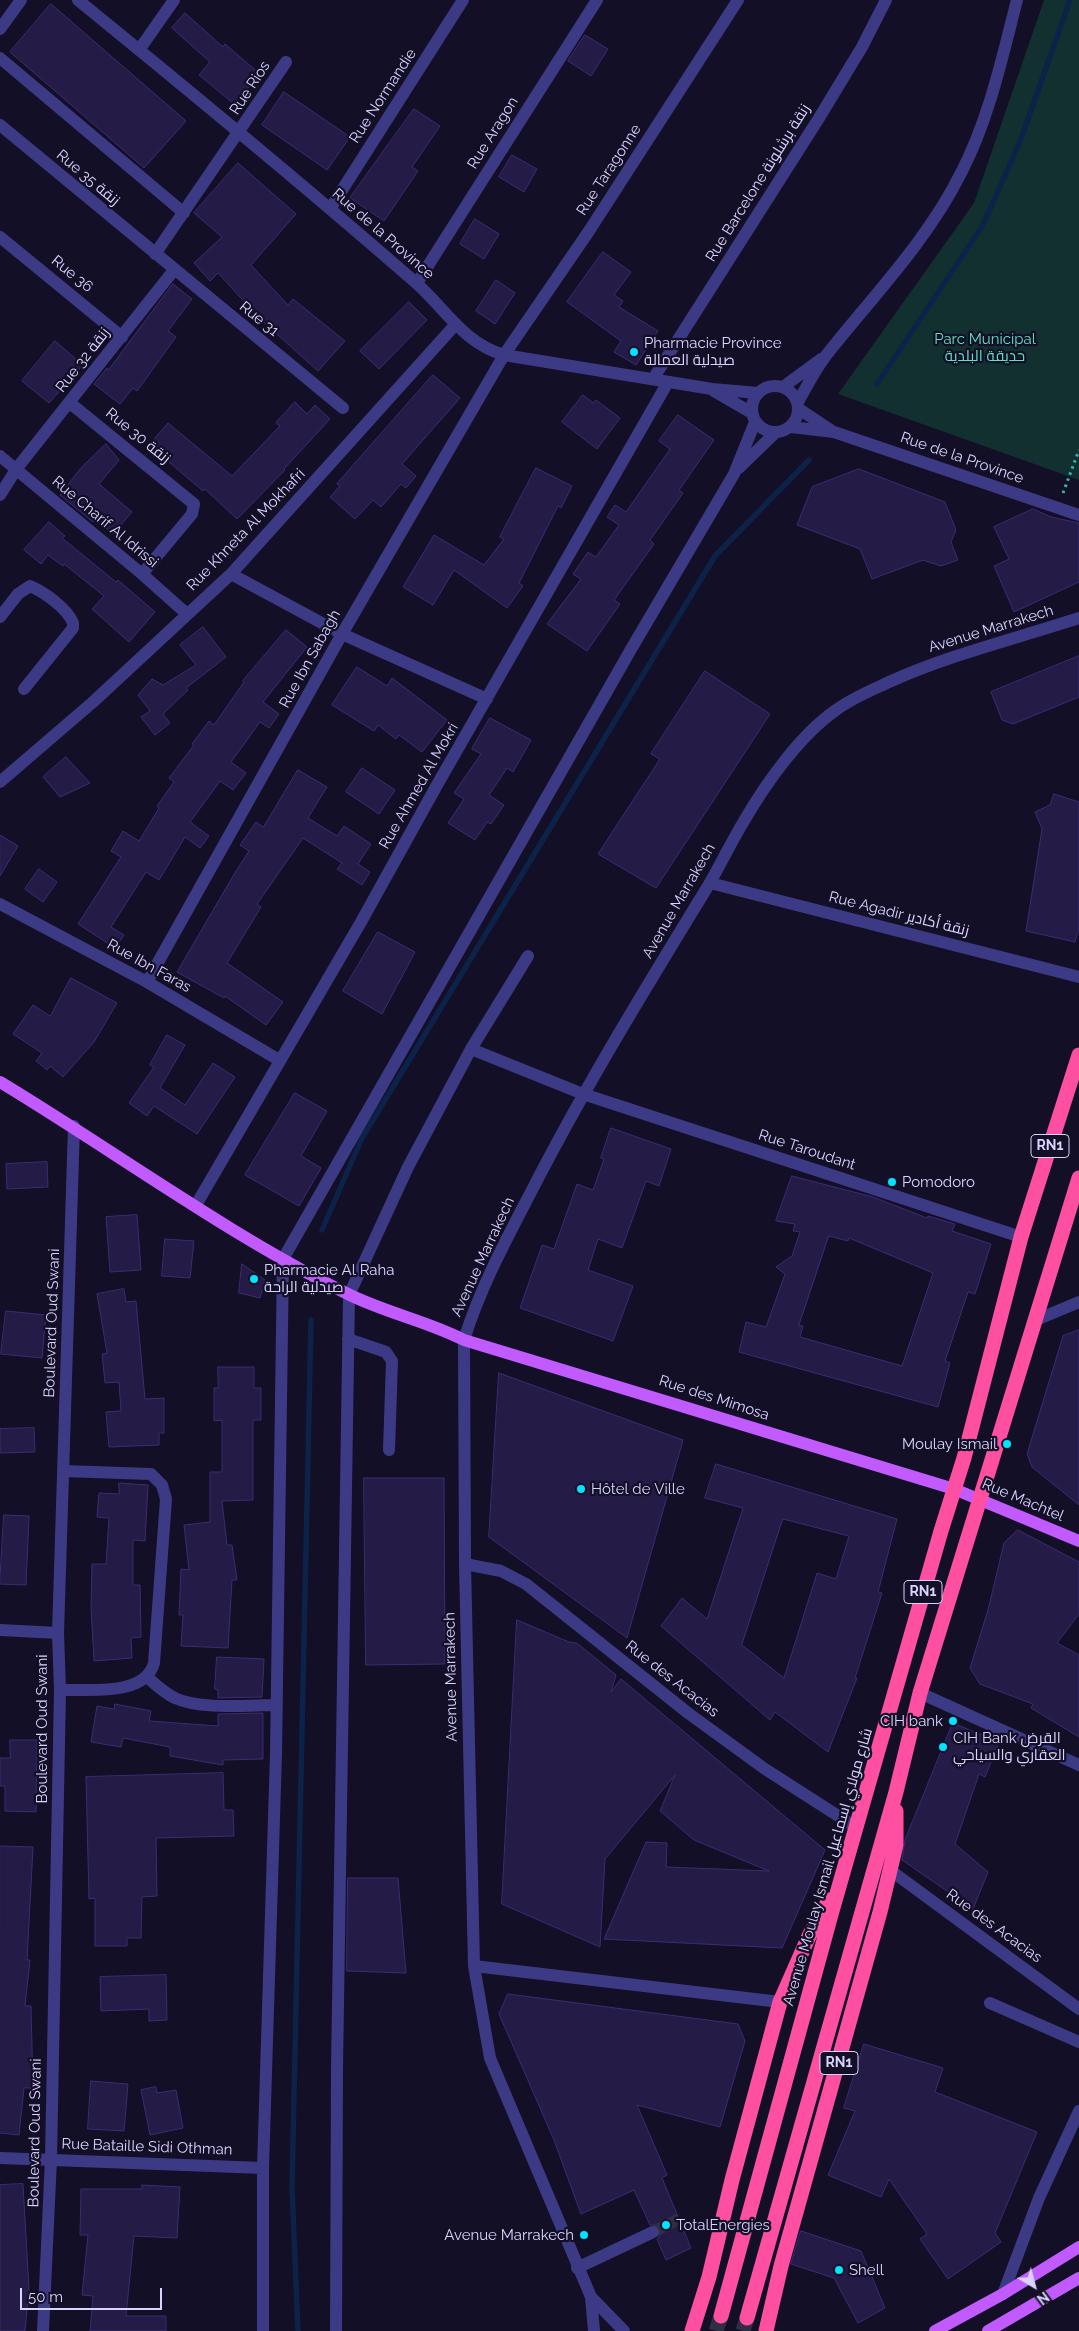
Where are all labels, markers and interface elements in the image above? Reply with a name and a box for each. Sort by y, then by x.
street label: Rue Normandie [346,45,420,147]
street label: Rue Rios [226,58,274,118]
street label: Rue Aragon [464,94,522,172]
street label: Rue Barcelone زنقة برشلونة [702,101,814,265]
street label: Rue Taragonne [573,121,645,219]
street label: Rue 35 زنقة [53,146,123,210]
street label: Rue de la Province [328,185,438,283]
street label: Rue 36 [48,252,96,296]
street label: Rue 31 [236,298,282,340]
street label: Rue 32 زنقة [52,324,114,396]
park label: Parc Municipal حديقة البلدية [934,330,1036,365]
place label: Pharmacie Province صيدلية العمالة [644,334,782,369]
marker: Pharmacie Province صيدلية العمالة [628,346,640,358]
street label: Rue 30 زنقة [102,404,174,468]
street label: Rue de la Province [898,428,1026,488]
street label: Rue Khneta Al Mokhafri [183,465,309,595]
street label: Rue Charif Al Idrissi [48,472,162,572]
street label: Avenue Marrakech [926,601,1056,657]
street label: Rue Ibn Sabagh [276,607,344,711]
street label: Rue Ahmed Al Mokri [376,720,462,852]
street label: Avenue Marrakech [639,840,719,962]
street label: Rue Agadir زنقة أكادير [827,888,971,940]
street label: Rue Ibn Faras [104,935,194,997]
street label: Rue Taroudant [756,1126,858,1174]
road number: RN1 [1031,1134,1069,1158]
place label: Pomodoro [902,1173,975,1191]
marker: Pomodoro [886,1176,898,1188]
street label: Avenue Marrakech [447,1194,519,1320]
street label: Boulevard Oud Swani [40,1248,64,1398]
place label: Pharmacie Al Raha صيدلية الراحة [264,1261,394,1296]
marker: Pharmacie Al Raha صيدلية الراحة [248,1273,260,1285]
street label: Rue des Mimosa [657,1372,771,1424]
place label: Moulay Ismail [902,1435,997,1453]
marker: Moulay Ismail [1001,1438,1013,1450]
street label: Rue Machtel [979,1475,1067,1525]
place label: Hôtel de Ville [591,1480,685,1498]
marker: Hôtel de Ville [575,1483,587,1495]
road number: RN1 [904,1580,942,1604]
street label: Avenue Marrakech [441,1612,461,1742]
street label: Rue des Acacias [622,1637,722,1721]
street label: Boulevard Oud Swani [33,1654,51,1804]
place label: CIH bank [880,1712,943,1730]
marker: CIH bank [947,1715,959,1727]
street label: Avenue Moulay Ismail شارع مولاي إسماعيل [780,1726,876,2008]
place label: CIH Bank القرض العقاري والسياحي [953,1729,1066,1764]
marker: CIH Bank القرض العقاري والسياحي [937,1741,949,1753]
street label: Rue des Acacias [943,1885,1045,1967]
road number: RN1 [820,2052,858,2074]
street label: Boulevard Oud Swani [25,2058,45,2208]
street label: Rue Bataille Sidi Othman [61,2135,233,2159]
place label: TotalEnergies [676,2216,770,2234]
marker: TotalEnergies [660,2219,672,2231]
place label: Avenue Marrakech [444,2226,574,2244]
marker: Avenue Marrakech [578,2229,590,2241]
place label: Shell [849,2261,884,2279]
north arrow [1009,2261,1059,2311]
marker: Shell [833,2264,845,2276]
scale bar [22,2278,165,2310]
text: 50 m [28,2288,63,2306]
text: N [1034,2288,1052,2308]

